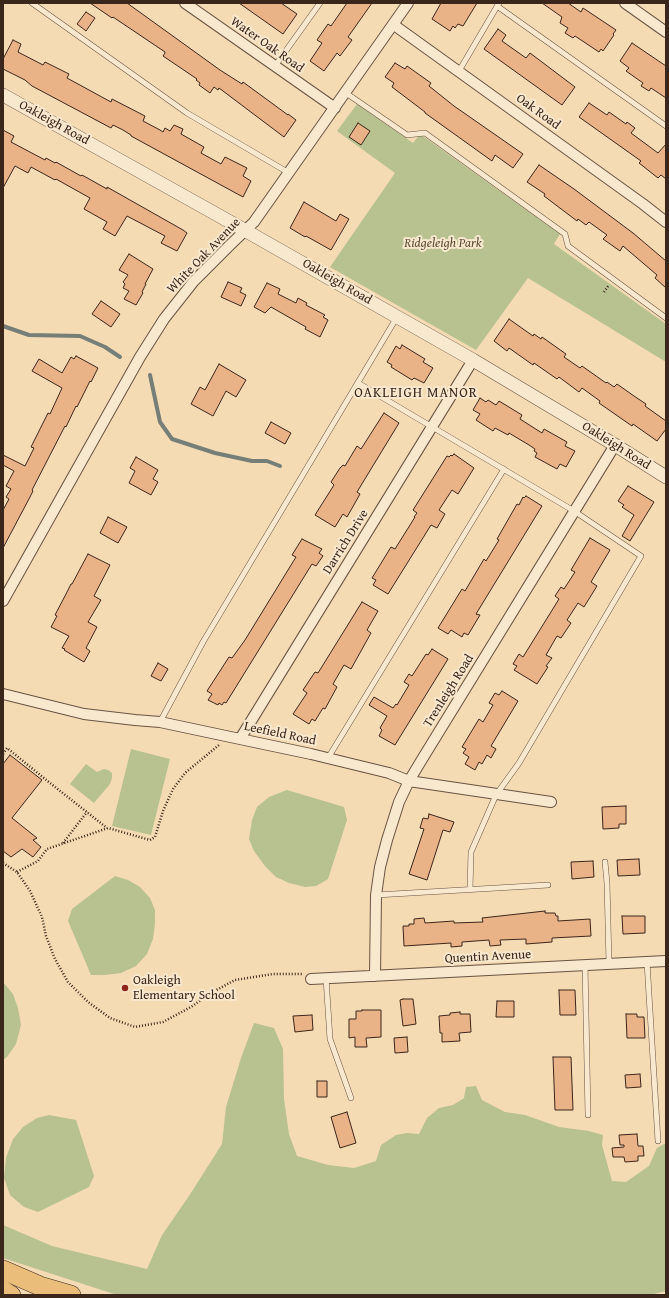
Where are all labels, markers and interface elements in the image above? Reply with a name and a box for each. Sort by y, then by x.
street label: Water Oak Road [227,14,307,76]
street label: Oak Road [513,91,563,133]
street label: Oakleigh Road [16,97,92,149]
street label: White Oak Avenue [164,215,244,297]
park label: Ridgeleigh Park [404,236,482,252]
street label: Oakleigh Road [299,256,375,308]
district label: OAKLEIGH MANOR [354,385,478,401]
street label: Oakleigh Road [579,419,653,473]
street label: Darrich Drive [320,507,372,577]
street label: Trenleigh Road [420,652,478,730]
street label: Leefield Road [243,719,317,749]
street label: Quentin Avenue [444,947,532,967]
place label: Oakleigh Elementary School [133,973,235,1004]
marker: Oakleigh Elementary School [120,983,130,993]

